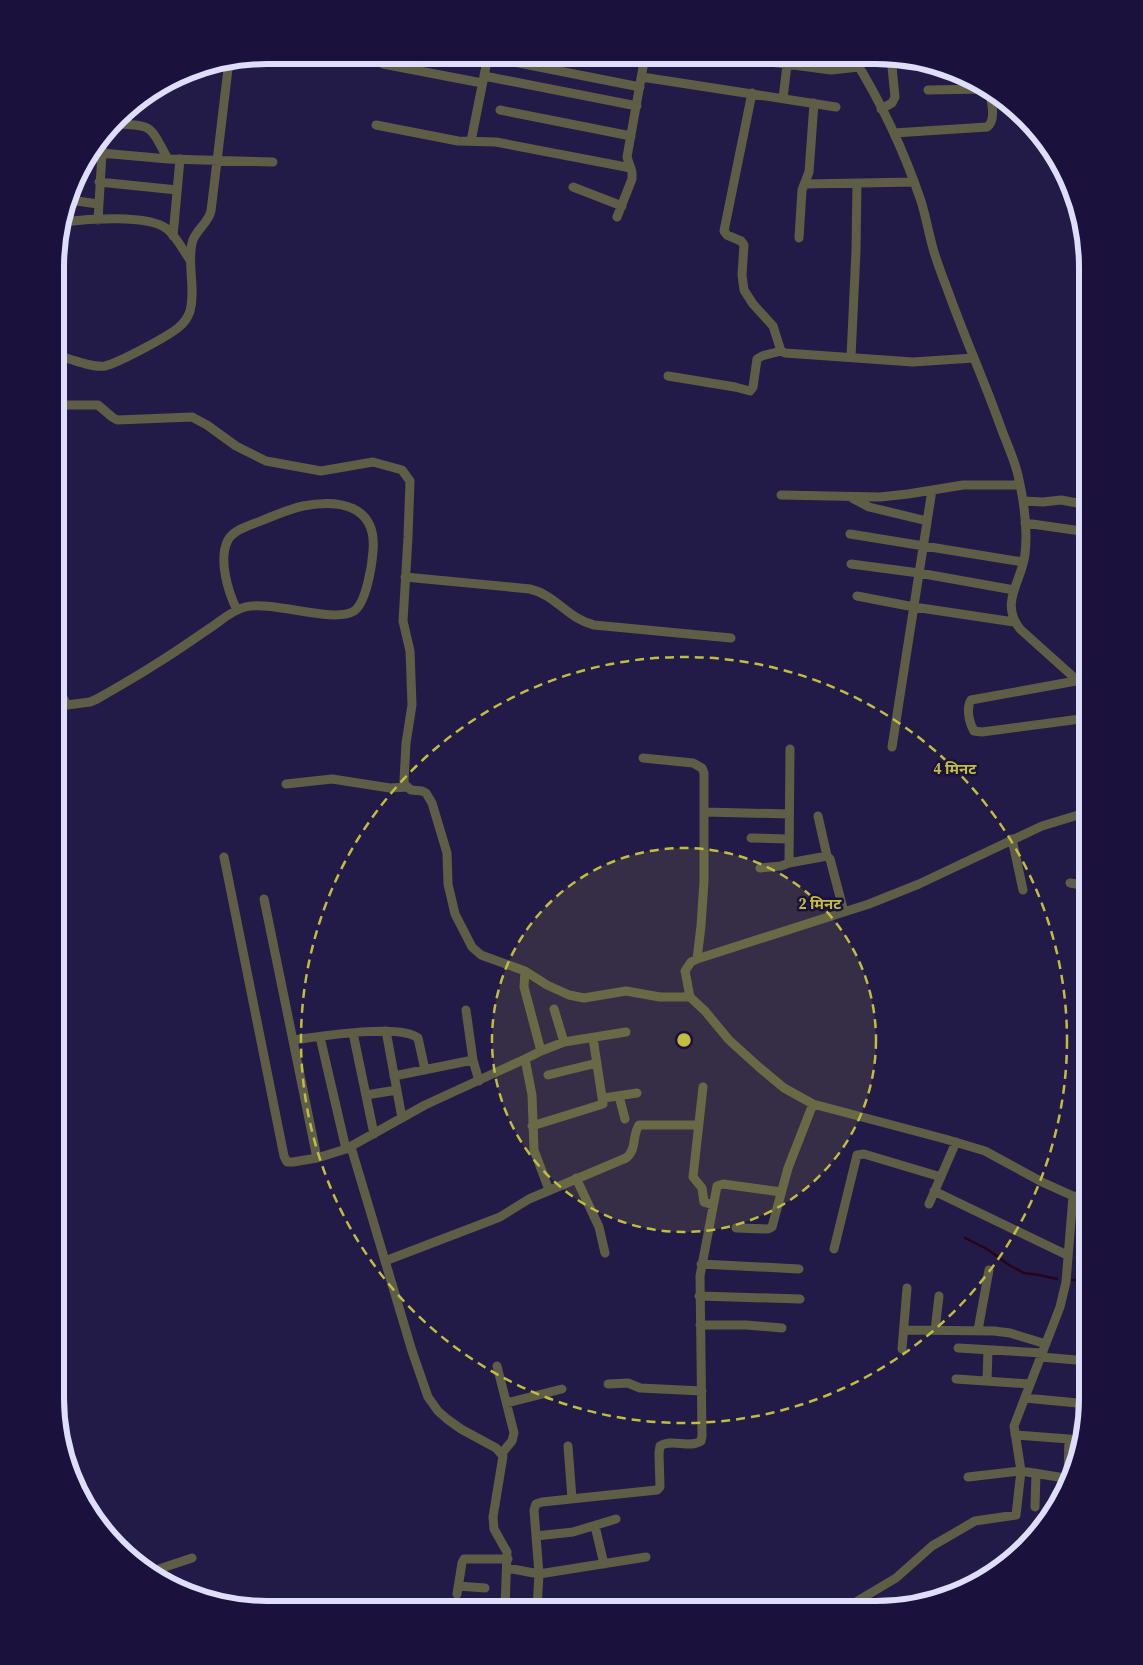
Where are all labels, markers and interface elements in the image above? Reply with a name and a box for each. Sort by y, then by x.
text: 4 मिनट [934,758,977,779]
text: 2 मिनट [799,893,842,914]
centre of rings [675,1031,693,1049]

